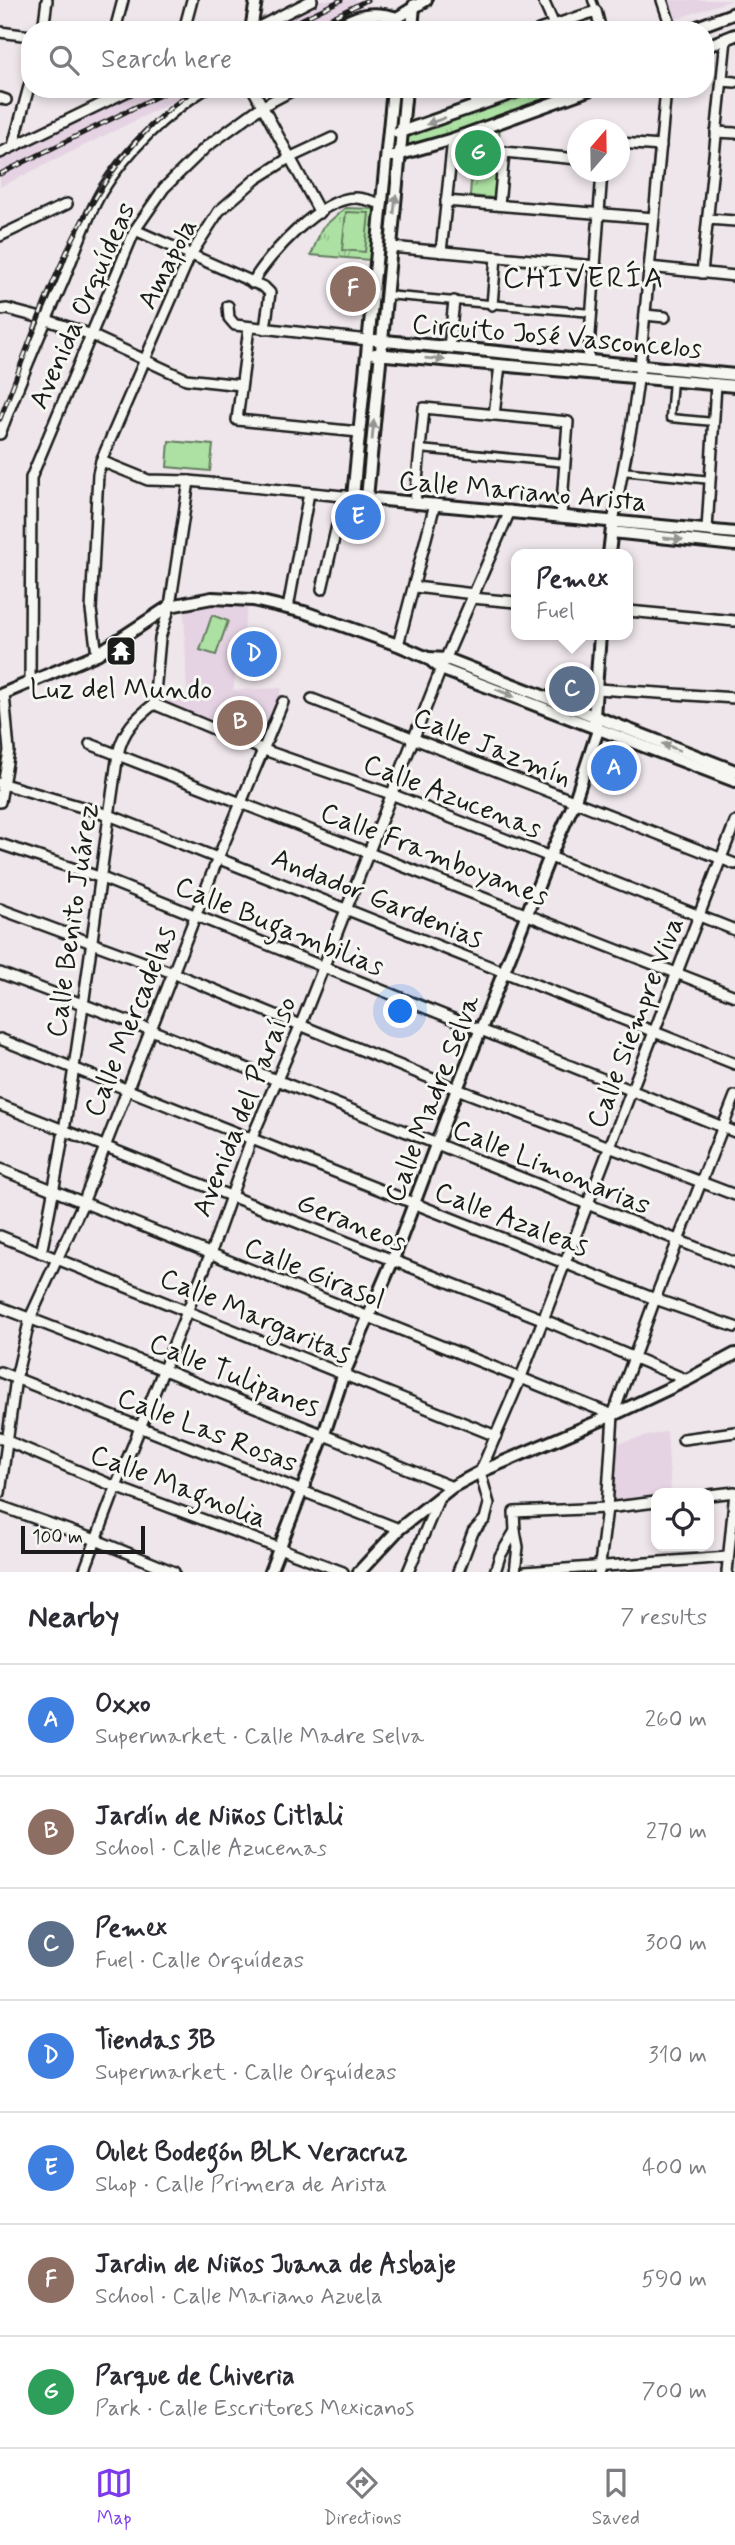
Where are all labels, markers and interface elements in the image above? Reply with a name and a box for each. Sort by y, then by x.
search box [21,21,714,98]
icon: search [45,41,83,79]
text: Search here [101,43,232,77]
one-way arrow [426,115,447,126]
north arrow [567,119,630,182]
pin: G [455,127,501,179]
one-way arrow [390,193,401,215]
street label: Avenida Orquídeas [21,197,145,415]
street label: Amapola [130,212,207,316]
district label: CHIVERÍA [503,259,665,298]
pin: F [330,263,376,315]
street label: Circuito José Vasconcelos [410,306,703,369]
one-way arrow [424,354,446,365]
one-way arrow [368,419,379,441]
street label: Calle Mariano Arista [397,463,648,522]
pin: E [335,491,381,543]
one-way arrow [663,533,685,544]
popup [511,549,633,640]
text: Pemex [536,563,608,597]
text: Fuel [536,597,575,627]
pin: D [231,628,277,680]
temple icon: Luz del Mundo [104,634,138,668]
pin: C [549,663,595,715]
place label: Luz del Mundo [30,672,212,709]
one-way arrow [495,688,516,699]
pin: B [217,697,263,749]
street label: Calle Jazmín [407,700,577,797]
one-way arrow [661,741,682,752]
pin: A [591,742,637,794]
street label: Calle Azucenas [358,746,547,848]
street label: Calle Framboyanes [315,795,553,916]
street label: Calle Benito Juárez [39,801,108,1040]
street label: Andador Gardenias [266,840,488,959]
street label: Calle Bugambilias [168,869,389,989]
street label: Calle Siempre Viva [579,912,694,1134]
street label: Calle Mercadelas [76,921,186,1123]
street label: Calle Madre Selva [377,990,490,1208]
street label: Avenida del Paraíso [184,991,306,1223]
your location [383,994,417,1028]
street label: Calle Limonarias [447,1112,656,1225]
street label: Calle Azaleas [429,1174,594,1267]
street label: Geraneos [291,1185,411,1262]
street label: Calle Girasol [238,1229,390,1319]
street label: Calle Margaritas [153,1260,356,1376]
street label: Calle Tulipanes [143,1325,325,1427]
street label: Calle Las Rosas [112,1380,303,1483]
street label: Calle Magnolia [84,1437,272,1541]
map controls [651,1488,714,1551]
button: locate [651,1488,714,1551]
scale bar [21,1523,145,1555]
text: 100 m [32,1525,83,1550]
text: Nearby [28,1598,119,1637]
text: 7 results [620,1603,707,1633]
text: Oxxo [95,1688,151,1722]
text: A [43,1705,59,1735]
text: 260 m [645,1705,707,1735]
text: Supermarket · Calle Madre Selva [95,1722,424,1752]
text: Jardín de Niños Citlali [95,1800,344,1834]
text: B [44,1817,58,1847]
text: 270 m [646,1817,707,1847]
text: School · Calle Azucenas [95,1834,327,1864]
text: Pemex [95,1912,167,1946]
text: C [43,1929,59,1959]
text: 300 m [645,1929,707,1959]
text: Fuel · Calle Orquídeas [95,1946,304,1976]
text: Tiendas 3B [95,2024,215,2058]
text: D [43,2041,59,2071]
text: 310 m [648,2041,707,2071]
text: Supermarket · Calle Orquídeas [95,2058,397,2088]
text: Oulet Bodegón BLK Veracruz [95,2136,407,2170]
text: E [44,2153,58,2183]
text: 400 m [642,2153,707,2183]
text: Shop · Calle Primera de Arista [95,2170,387,2200]
text: Jardin de Niños Juana de Asbaje [95,2248,456,2282]
text: F [45,2265,57,2295]
text: 590 m [641,2265,707,2295]
text: School · Calle Mariano Azuela [95,2282,383,2312]
text: Parque de Chiveria [95,2360,295,2394]
text: G [43,2377,59,2407]
text: 700 m [642,2377,707,2407]
text: Park · Calle Escritores Mexicanos [95,2394,414,2424]
tab: Map [95,2464,133,2531]
tab: Directions [323,2464,402,2531]
tab: Saved [592,2464,640,2531]

